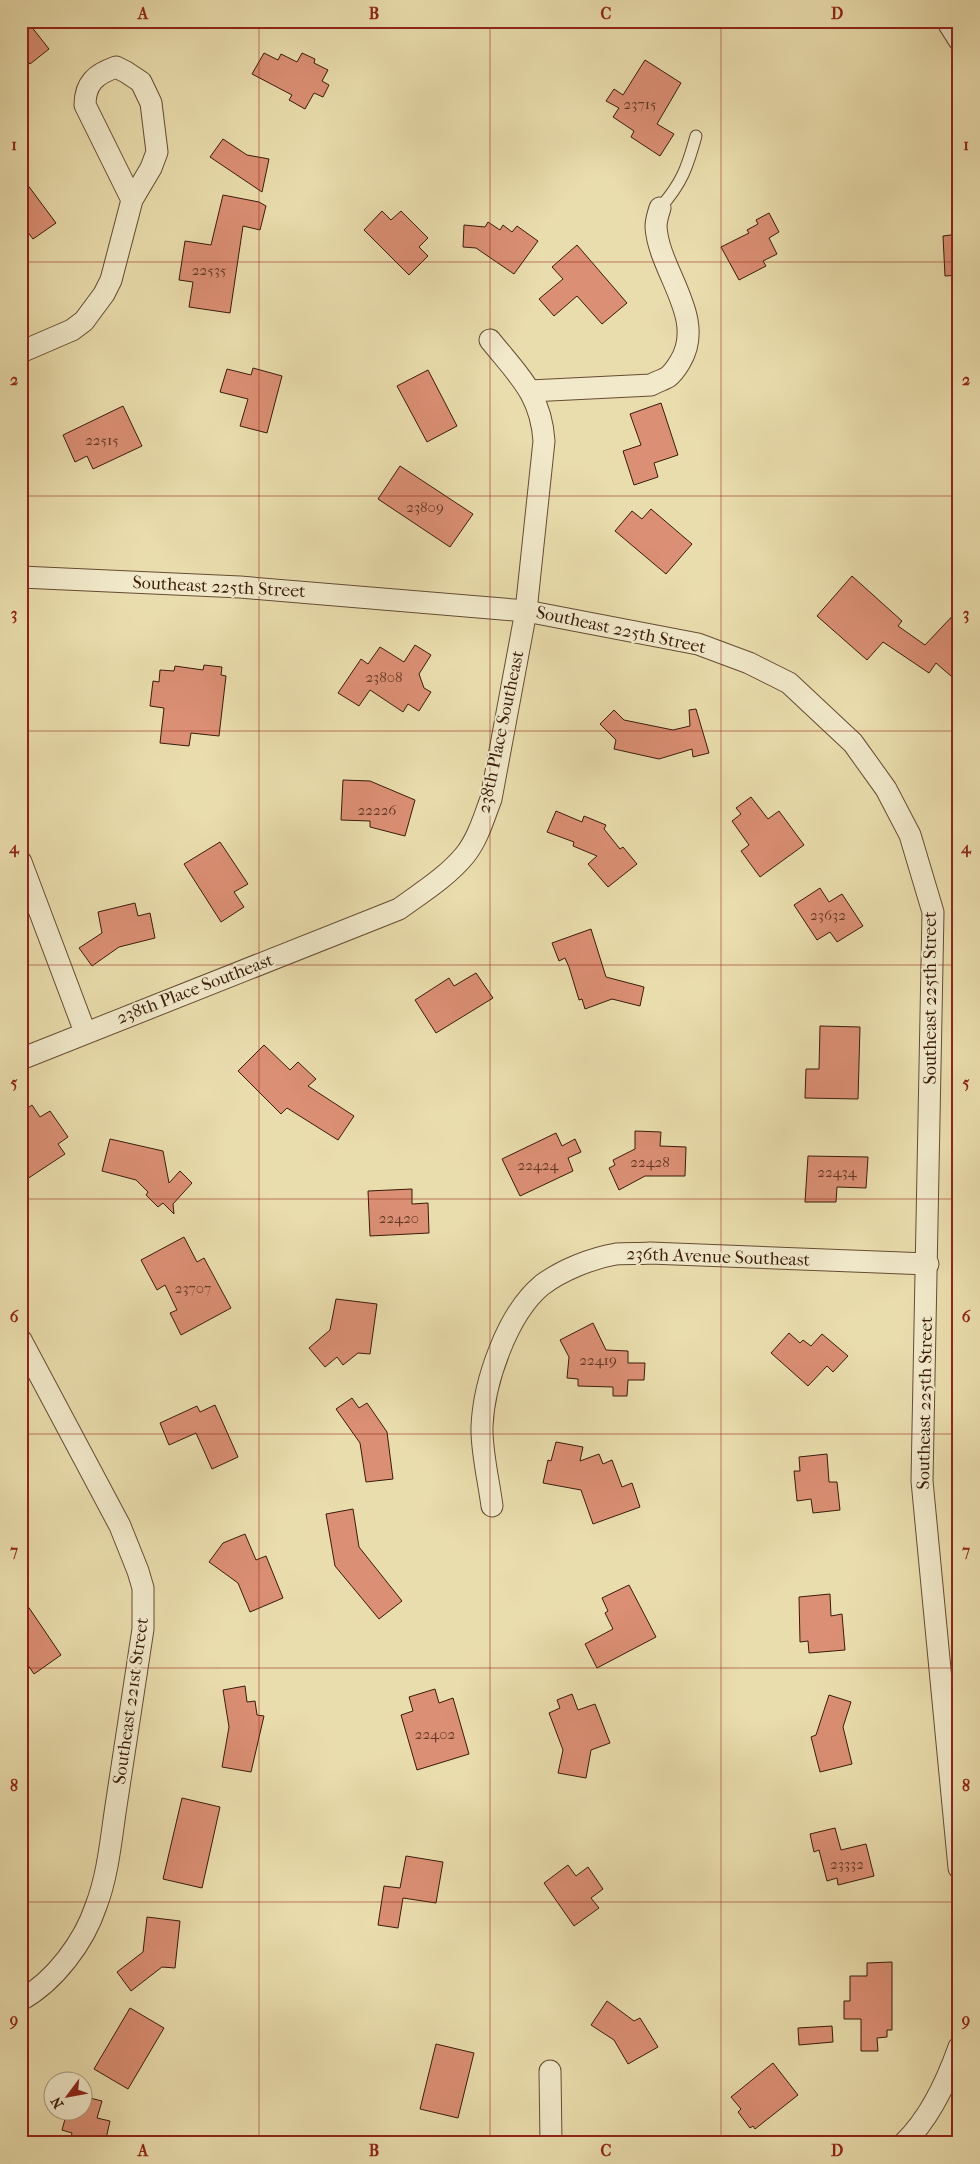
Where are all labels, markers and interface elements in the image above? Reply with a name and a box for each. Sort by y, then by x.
text: A [137,4,149,23]
text: B [369,4,379,23]
text: C [601,4,612,23]
text: D [831,4,843,23]
house number: 23715 [624,95,656,113]
text: 1 [11,135,17,154]
text: 1 [963,135,969,154]
house number: 22535 [192,261,226,279]
text: 2 [10,370,18,389]
text: 2 [962,370,970,389]
house number: 22515 [85,431,119,449]
house number: 23809 [406,498,444,516]
street label: Southeast 225th Street [132,572,307,602]
street label: Southeast 225th Street [534,602,708,658]
text: 3 [11,604,17,624]
text: 3 [963,604,969,624]
street label: 238th Place Southeast [473,648,529,815]
house number: 23808 [365,668,403,686]
house number: 22226 [358,801,397,819]
text: 4 [8,838,20,858]
text: 4 [960,838,972,858]
house number: 23632 [810,906,846,924]
street label: Southeast 225th Street [920,911,941,1085]
street label: 238th Place Southeast [114,949,277,1029]
text: 5 [11,1073,18,1092]
text: 5 [963,1073,970,1092]
house number: 22428 [630,1153,670,1171]
house number: 22424 [518,1156,560,1174]
house number: 22434 [817,1163,858,1181]
house number: 22420 [379,1209,419,1227]
street label: 236th Avenue Southeast [626,1243,811,1271]
house number: 23707 [175,1279,211,1297]
text: 6 [10,1307,19,1326]
text: 6 [962,1307,971,1326]
street label: Southeast 225th Street [913,1316,937,1490]
house number: 22419 [579,1351,617,1369]
text: 7 [9,1541,18,1560]
text: 7 [961,1541,970,1560]
street label: Southeast 221st Street [109,1616,153,1786]
house number: 22402 [415,1725,455,1743]
text: 8 [10,1776,18,1795]
text: 8 [962,1776,970,1795]
house number: 23332 [830,1855,864,1873]
text: 9 [9,2010,18,2030]
text: 9 [961,2010,970,2030]
north arrow [42,2072,92,2122]
text: N [47,2093,67,2112]
text: A [137,2141,149,2160]
text: B [369,2141,379,2160]
text: C [601,2141,612,2160]
text: D [831,2141,843,2160]

